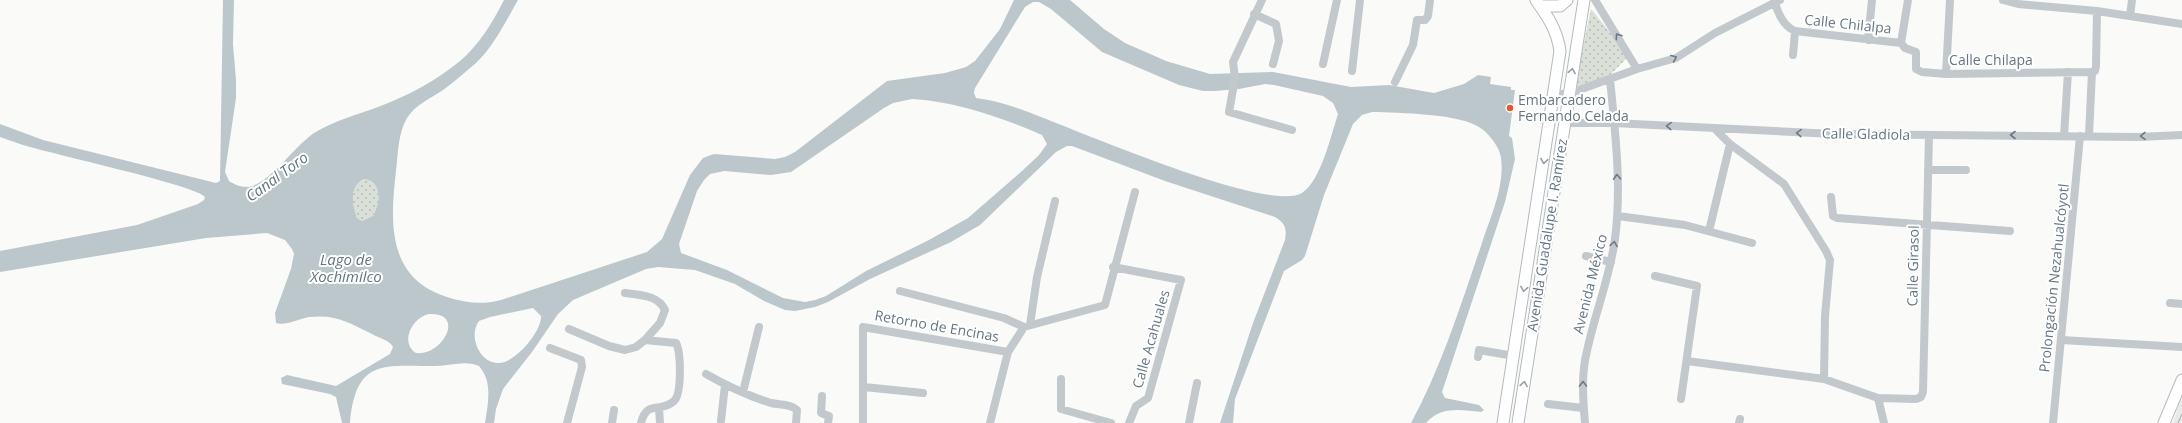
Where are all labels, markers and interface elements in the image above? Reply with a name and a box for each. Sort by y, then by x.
street label: Calle Chilalpa [1804,9,1892,38]
one-way arrow [1615,33,1622,40]
street label: Calle Chilapa [1949,50,2033,69]
one-way arrow [1670,55,1677,63]
one-way arrow [1567,67,1576,74]
place label: Embarcadero Fernando Celada [1518,90,1629,125]
marker: Embarcadero Fernando Celada [1505,103,1515,113]
one-way arrow [1666,122,1672,131]
street label: Calle Gladiola [1822,123,1910,144]
one-way arrow [1796,129,1802,137]
one-way arrow [2010,131,2016,139]
one-way arrow [2140,132,2146,140]
street label: Avenida Guadalupe I. Ramírez [1522,137,1571,333]
water label: Canal Toro [241,147,312,206]
one-way arrow [1540,158,1549,164]
one-way arrow [1613,174,1622,180]
street label: Prolongación Nezahualcóyotl [2034,183,2073,373]
street label: Calle Girasol [1902,225,1923,307]
street label: Avenida México [1568,232,1611,336]
one-way arrow [1609,241,1618,247]
water label: Lago de Xochimilco [309,249,382,286]
one-way arrow [1521,286,1529,292]
street label: Calle Acahuales [1127,287,1174,390]
street label: Retorno de Encinas [873,305,1001,346]
one-way arrow [1519,381,1528,388]
one-way arrow [1579,381,1588,387]

